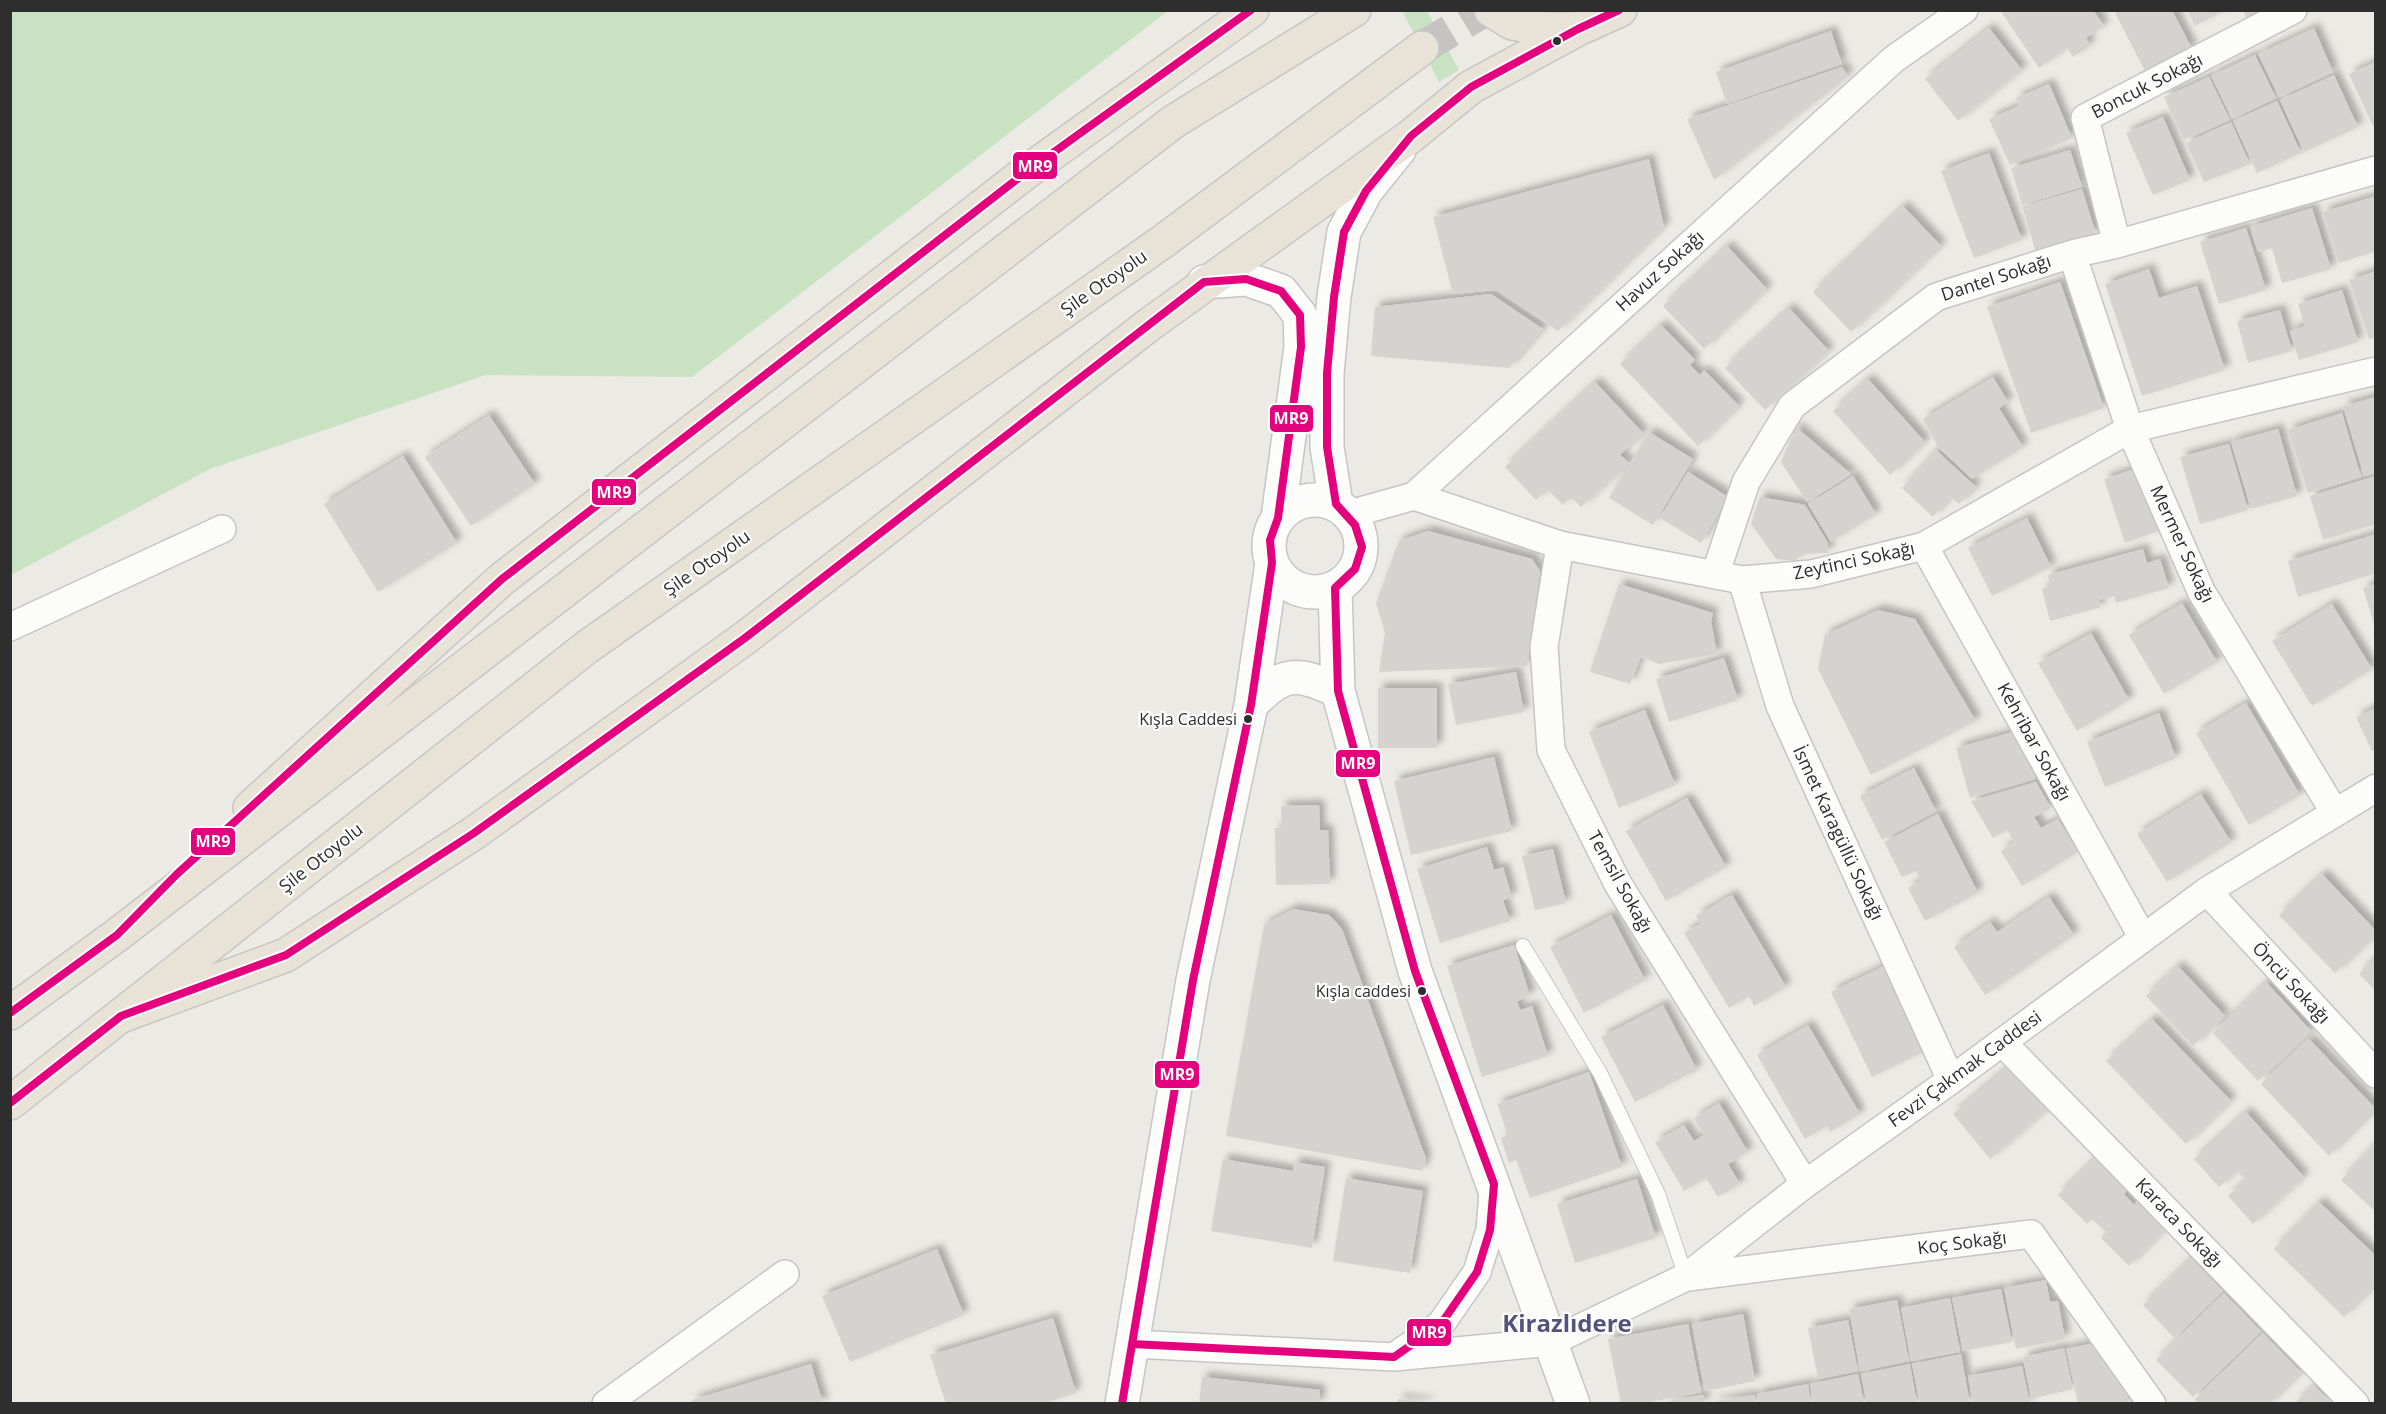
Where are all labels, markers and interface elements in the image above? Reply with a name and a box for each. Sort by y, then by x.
unlabelled marker [1551,35,1563,47]
street label: Boncuk Sokağı [2087,47,2206,123]
line badge: MR9 [1012,151,1058,180]
text: MR9 [1018,155,1052,177]
street label: Havuz Sokağı [1610,224,1709,316]
street label: Şile Otoyolu [1055,244,1151,321]
street label: Dantel Sokağı [1938,248,2054,306]
line badge: MR9 [1269,404,1314,433]
text: MR9 [1274,407,1308,429]
line badge: MR9 [591,478,637,506]
text: MR9 [597,481,631,503]
street label: Mermer Sokağı [2145,481,2221,606]
street label: Şile Otoyolu [658,524,754,601]
street label: Zeytinci Sokağı [1791,535,1917,585]
street label: Kehribar Sokağı [1992,678,2077,805]
place label: Kışla Caddesi [1139,708,1237,730]
marker: Kışla Caddesi [1242,713,1254,725]
street label: İsmet Karagüllü Sokağı [1788,741,1890,924]
line badge: MR9 [1335,749,1381,778]
text: MR9 [1341,752,1375,774]
street label: Şile Otoyolu [273,817,367,898]
street label: Temsil Sokağı [1583,826,1659,937]
line badge: MR9 [190,827,236,856]
text: MR9 [196,830,230,852]
street label: Öncü Sokağı [2248,936,2336,1028]
place label: Kışla caddesi [1316,980,1411,1002]
marker: Kışla caddesi [1416,985,1428,997]
street label: Fevzi Çakmak Caddesi [1883,1004,2046,1132]
line badge: MR9 [1154,1060,1200,1089]
text: MR9 [1160,1063,1194,1085]
street label: Karaca Sokağı [2131,1172,2229,1272]
street label: Koç Sokağı [1916,1225,2008,1259]
district label: Kirazlıdere [1502,1306,1632,1339]
line badge: MR9 [1406,1318,1452,1347]
text: MR9 [1412,1321,1446,1343]

